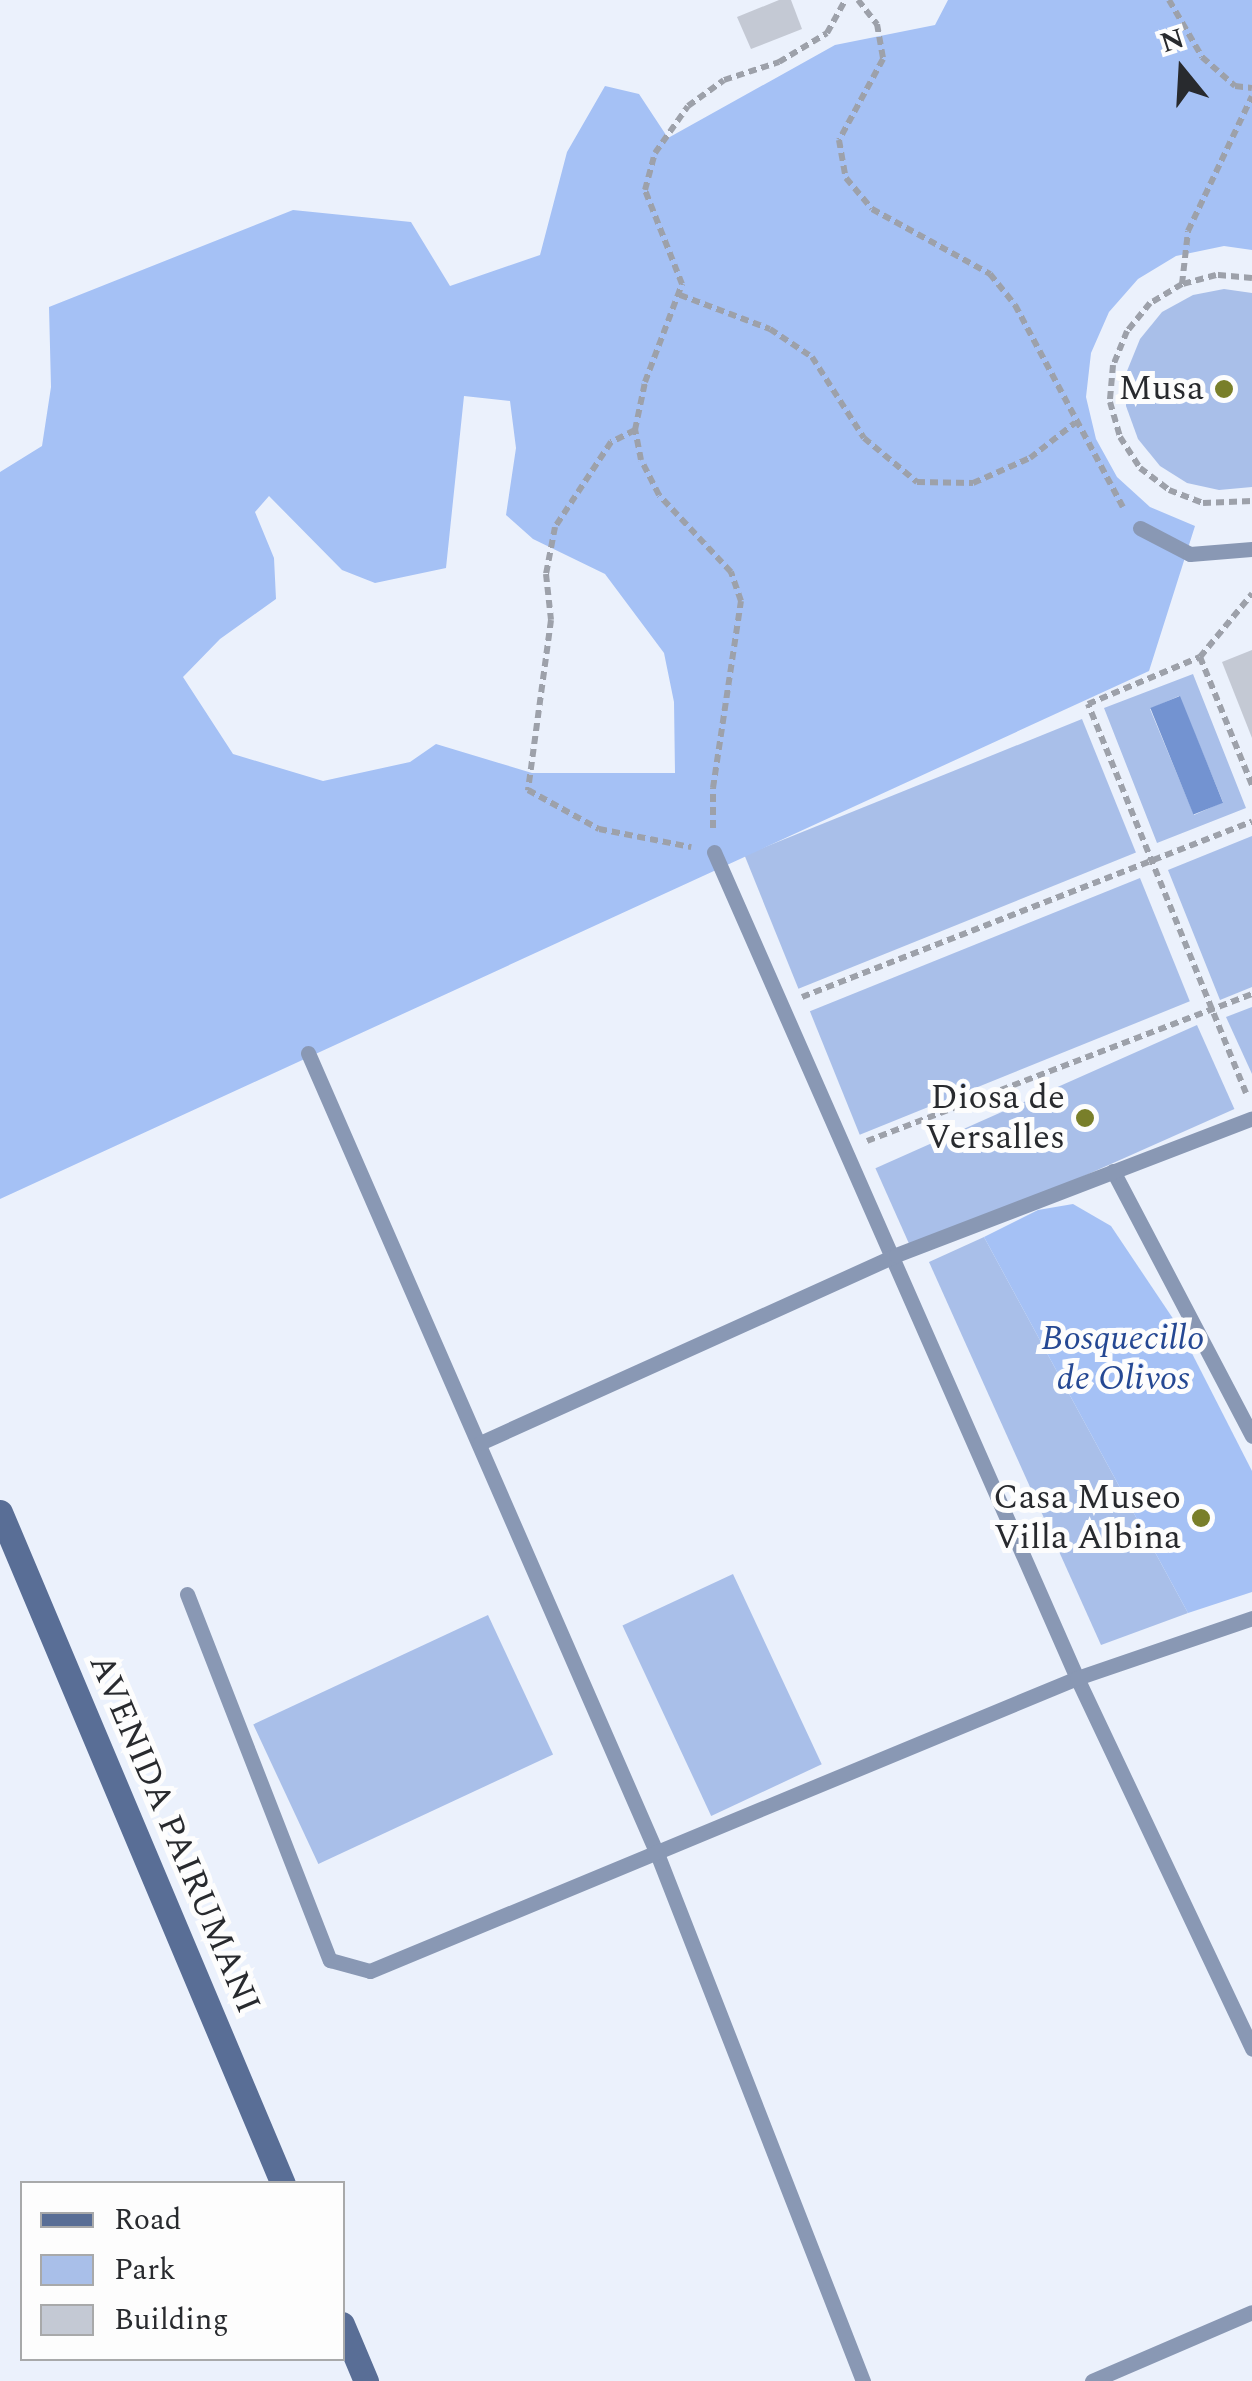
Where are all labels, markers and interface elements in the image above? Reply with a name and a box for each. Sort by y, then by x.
text: N [1155,17,1190,65]
north arrow [1132,20,1232,120]
place label: Musa [1119,368,1204,410]
marker: Musa [1213,378,1235,400]
place label: Diosa de Versalles [925,1077,1065,1159]
marker: Diosa de Versalles [1074,1107,1096,1129]
park label: Bosquecillo de Olivos [1041,1318,1205,1400]
place label: Casa Museo Villa Albina [993,1477,1181,1559]
marker: Casa Museo Villa Albina [1190,1507,1212,1529]
street label: AVENIDA PAIRUMANI [79,1648,269,2020]
legend [20,2181,345,2361]
text: Road [114,2197,182,2243]
text: Park [114,2247,176,2293]
text: Building [114,2297,229,2343]

